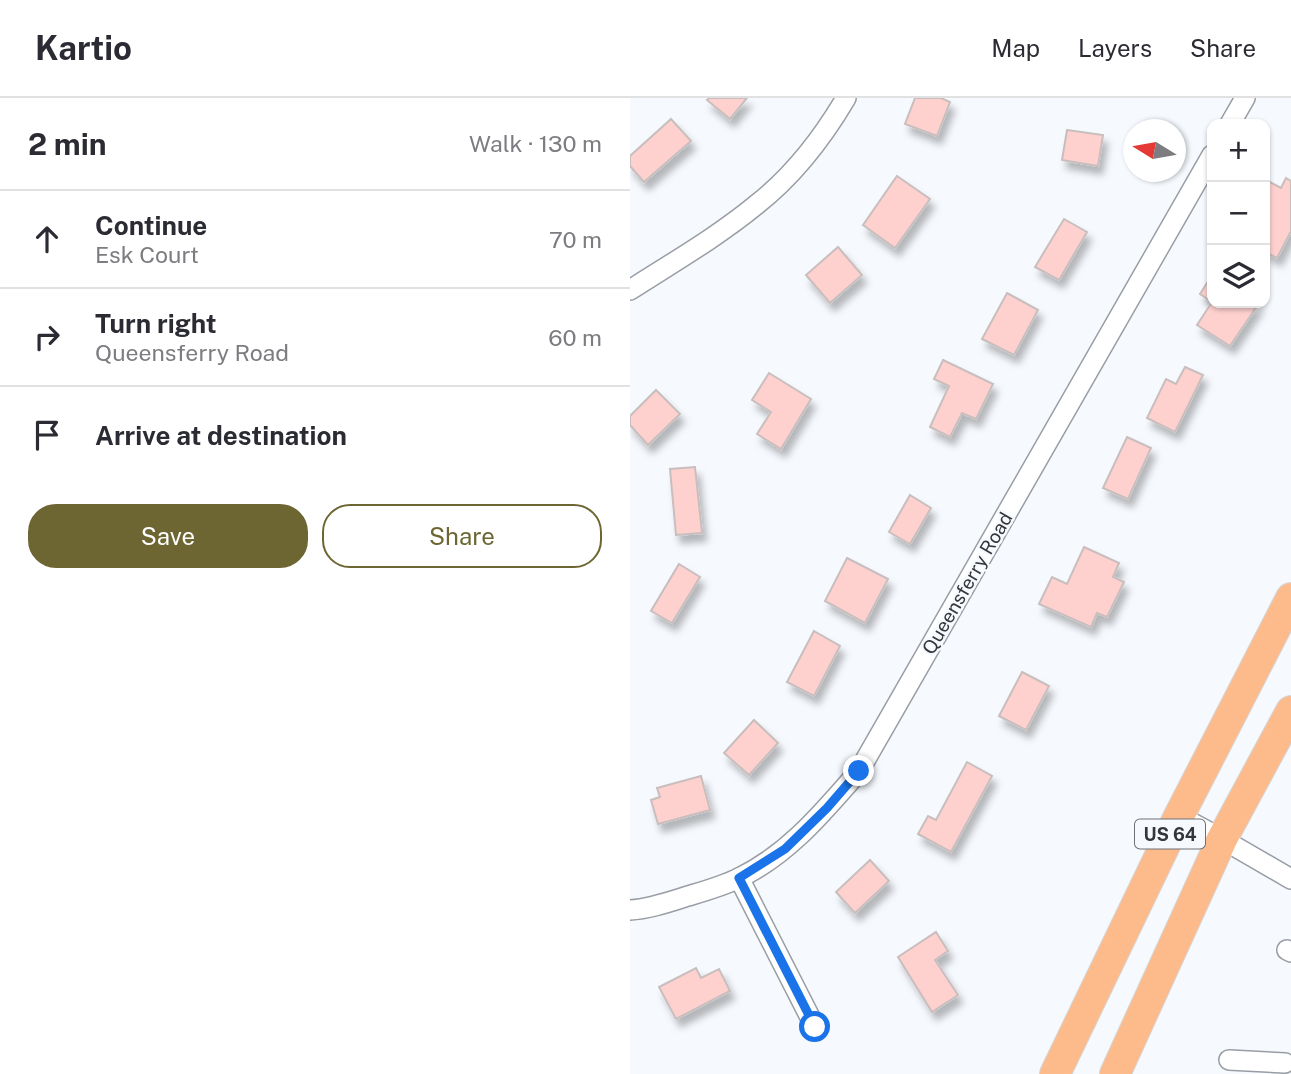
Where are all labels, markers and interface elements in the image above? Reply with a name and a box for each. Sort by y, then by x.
text: Kartio [35,29,132,67]
text: Map [991,34,1040,62]
text: Layers [1078,34,1152,62]
text: Share [1190,34,1256,62]
north arrow [1123,119,1186,182]
map controls [1207,119,1270,308]
button: + [1207,119,1270,182]
text: 2 min [28,126,107,162]
text: Walk · 130 m [469,130,602,157]
button: − [1207,182,1270,245]
text: Continue [95,210,207,241]
icon: ahead [28,220,66,258]
text: 70 m [549,226,602,253]
text: Esk Court [95,241,199,268]
button: layers [1207,245,1270,308]
text: Turn right [95,308,217,339]
icon: right [28,318,66,356]
text: 60 m [548,324,602,351]
text: Queensferry Road [95,339,289,366]
icon: arrive [28,416,66,454]
text: Arrive at destination [95,420,347,451]
button: Save [28,504,308,568]
button: Share [322,504,602,568]
street label: Queensferry Road [917,508,1017,658]
route end [843,755,874,786]
road number: US 64 [1135,820,1205,848]
route start [799,1011,830,1042]

